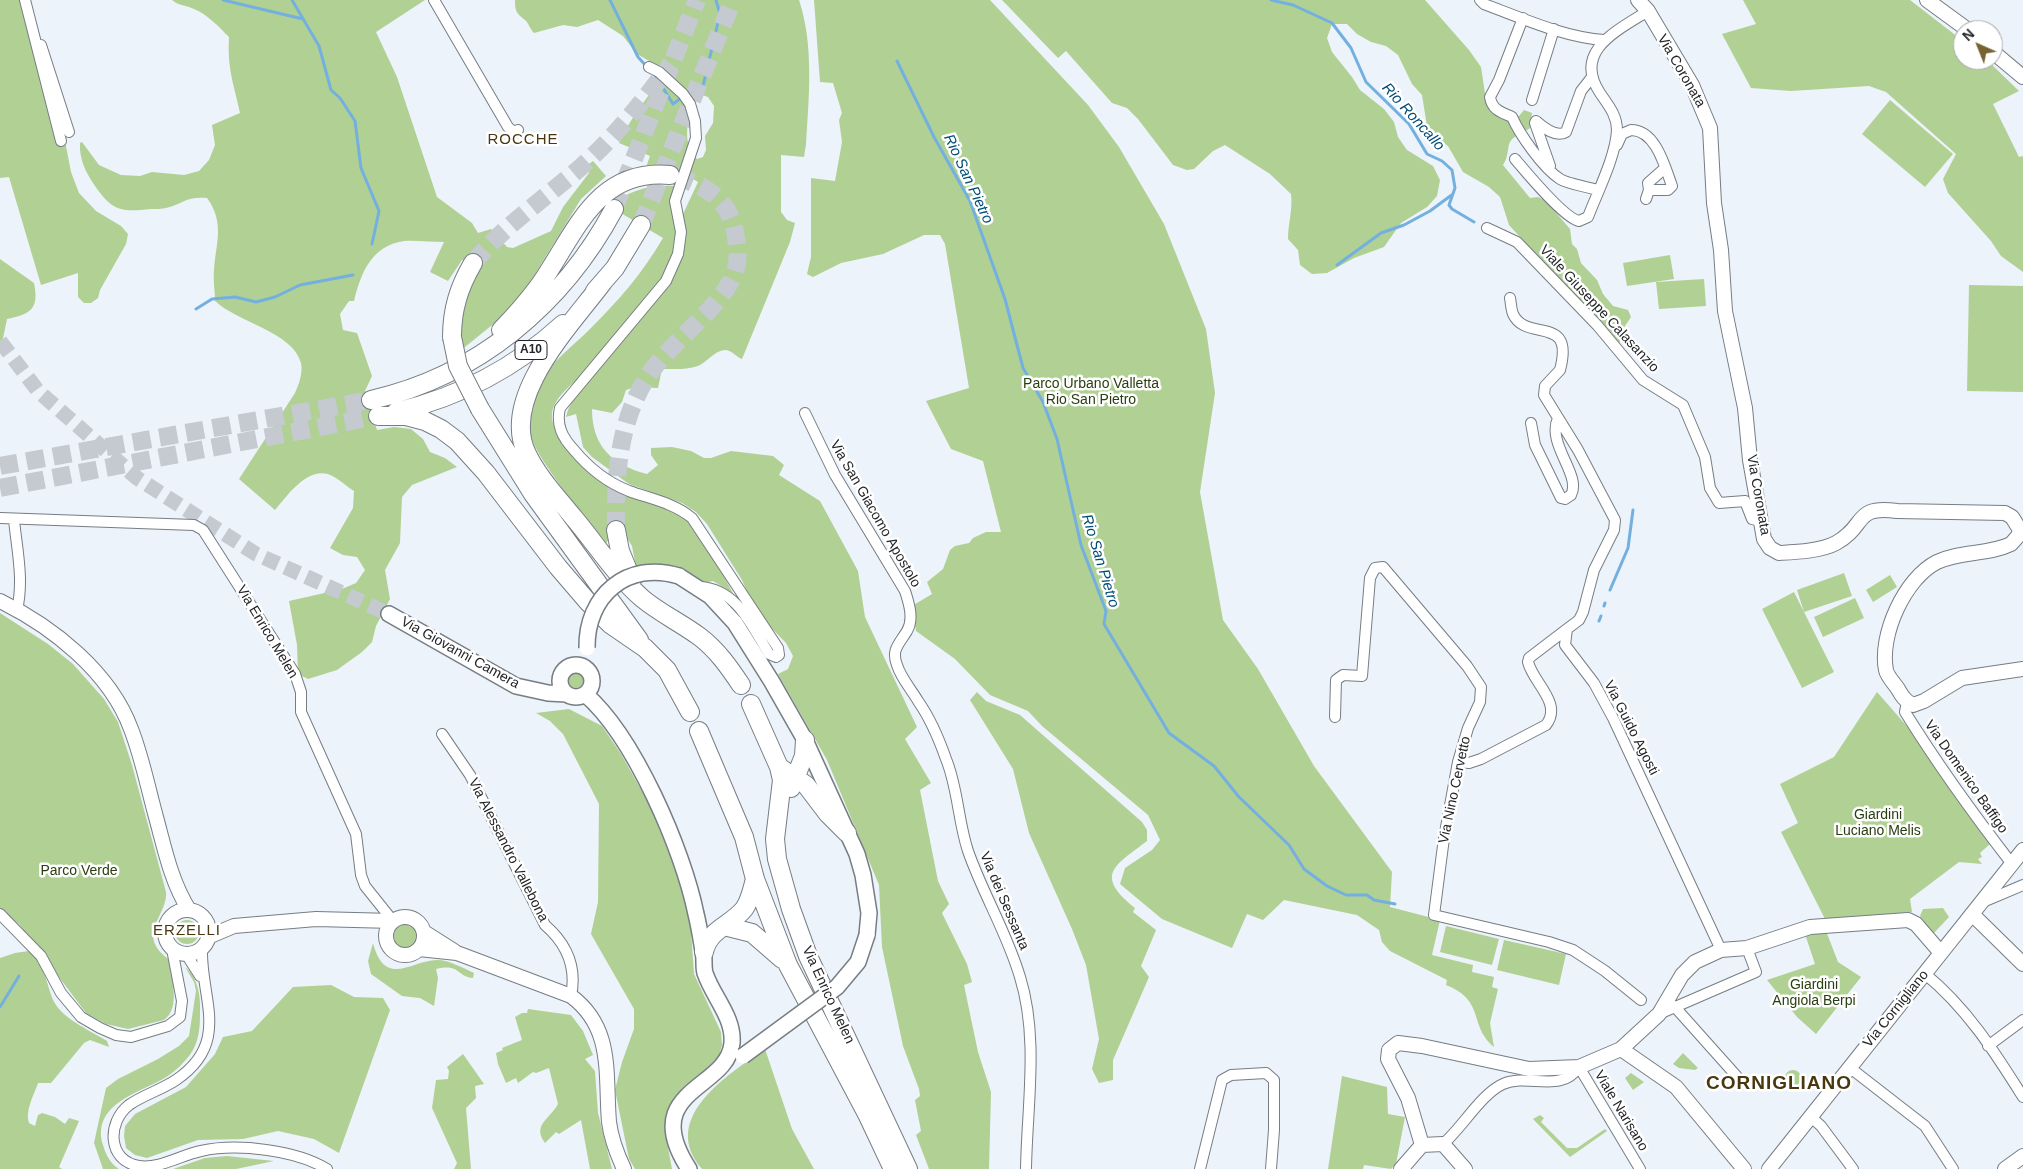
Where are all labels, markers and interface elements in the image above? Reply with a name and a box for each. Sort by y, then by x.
north arrow [1953,20,2003,70]
text: N [1959,26,1977,44]
street label: Via Coronata [1653,32,1709,110]
water label: Rio Roncallo [1378,79,1448,155]
district label: ROCCHE [487,131,559,149]
water label: Rio San Pietro [939,131,997,227]
street label: Viale Giuseppe Calasanzio [1536,242,1662,376]
road number: A10 [515,340,547,360]
park label: Parco Urbano Valletta Rio San Pietro [1023,376,1159,408]
street label: Via San Giacomo Apostolo [826,437,924,591]
street label: Via Coronata [1743,453,1773,537]
water label: Rio San Pietro [1077,512,1123,610]
street label: Via Enrico Melen [233,582,301,682]
street label: Via Giovanni Camera [398,613,522,693]
street label: Via Guido Agosti [1600,678,1662,778]
street label: Via Domenico Baffigo [1921,717,2011,837]
street label: Via Nino Cervetto [1435,735,1475,845]
street label: Via Alessandro Vallebona [464,775,552,925]
park label: Giardini Luciano Melis [1835,807,1921,840]
street label: Via dei Sessanta [976,849,1032,953]
park label: Parco Verde [40,863,118,879]
district label: ERZELLI [152,922,222,940]
street label: Via Enrico Melen [798,944,858,1046]
street label: Via Cornigliano [1860,967,1932,1051]
park label: Giardini Angiola Berpi [1772,977,1856,1010]
street label: Viale Narisano [1590,1068,1652,1154]
district label: CORNIGLIANO [1705,1073,1853,1095]

